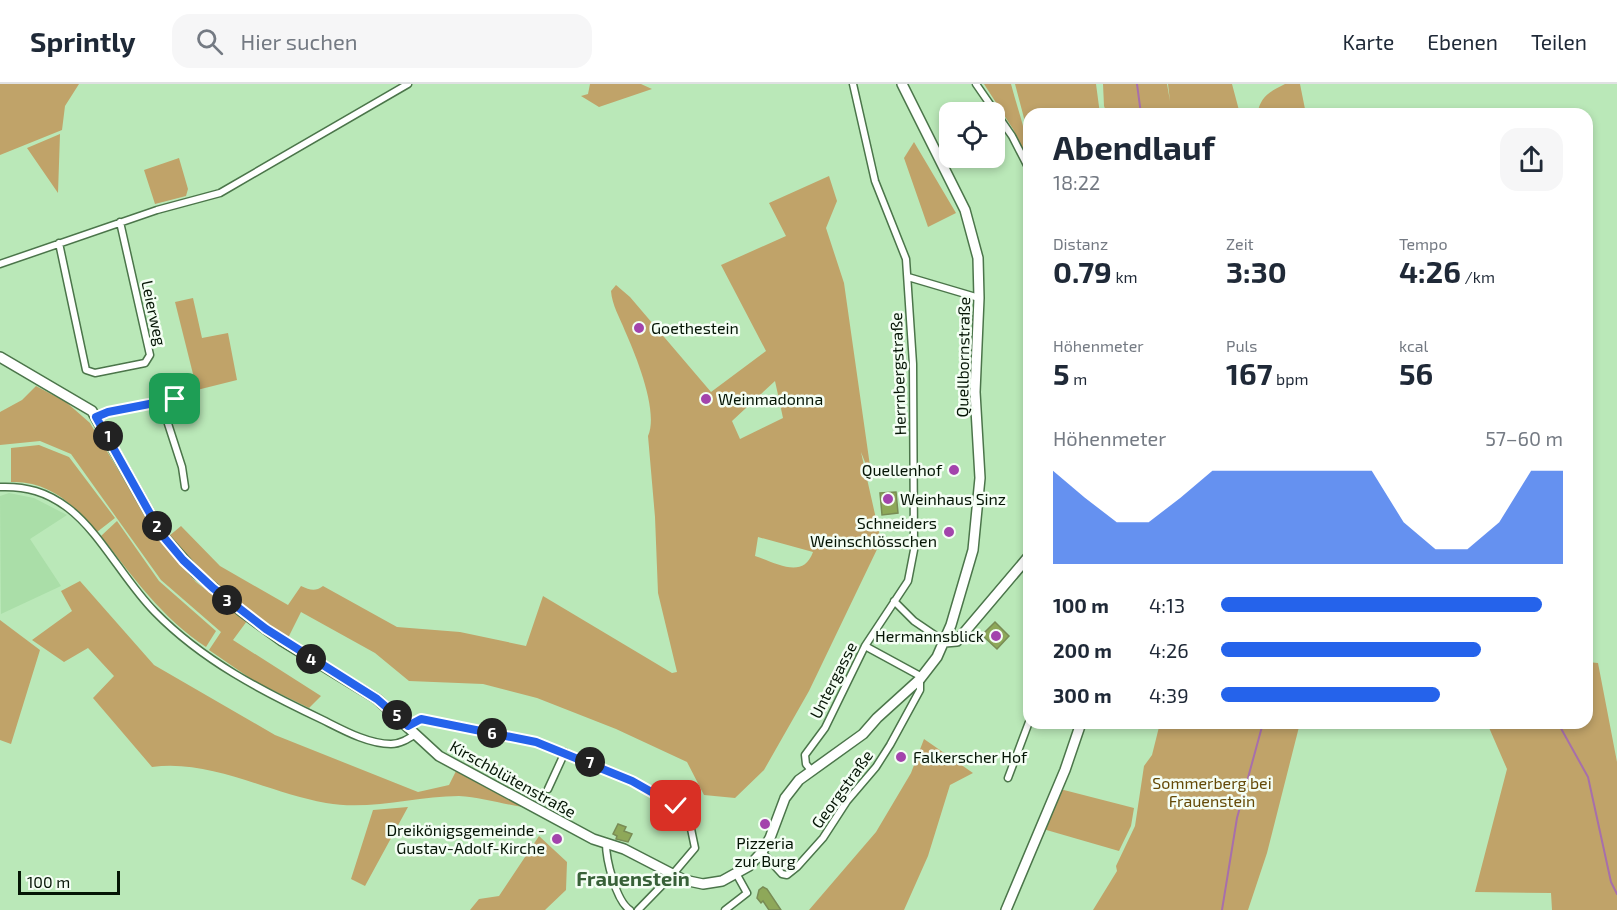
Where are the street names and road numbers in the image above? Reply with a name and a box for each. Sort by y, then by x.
street label: Leierweg [138,278,171,347]
street label: Quellbornstraße [952,297,974,417]
street label: Herrnbergstraße [886,312,909,436]
street label: Untergasse [805,638,860,721]
street label: Kirschblütenstraße [447,736,579,821]
street label: Georgstraße [807,746,876,831]

